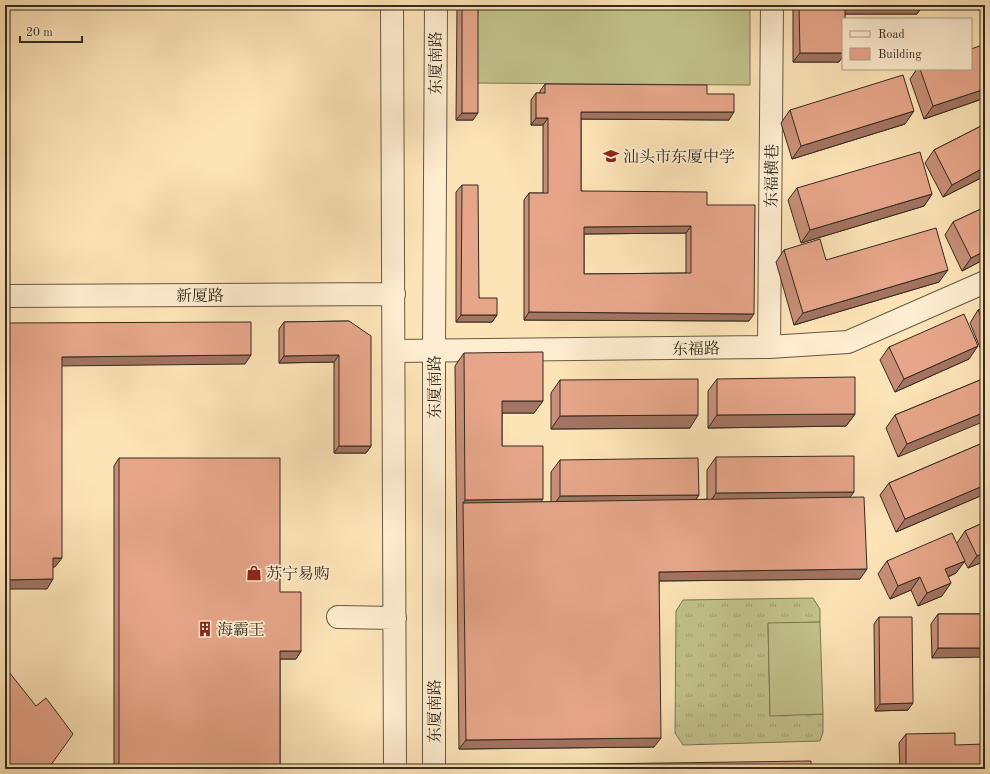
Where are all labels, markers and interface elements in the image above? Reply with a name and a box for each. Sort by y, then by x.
scale bar [20,18,82,44]
legend [842,18,972,70]
text: 20 m [26,27,53,39]
text: Road [878,29,905,41]
street label: 东厦南路 [427,31,445,95]
text: Building [878,49,922,61]
street label: 东福横巷 [762,144,782,208]
school or university icon: 汕头市东厦中学 [602,147,620,165]
place label: 汕头市东厦中学 [623,148,735,166]
street label: 新厦路 [176,287,224,305]
street label: 东福路 [672,340,720,358]
street label: 东厦南路 [426,355,444,419]
shop icon: 苏宁易购 [245,564,263,582]
place label: 苏宁易购 [266,565,330,583]
building icon: 海霸王 [196,620,214,638]
place label: 海霸王 [217,621,265,639]
street label: 东厦南路 [426,679,444,743]

